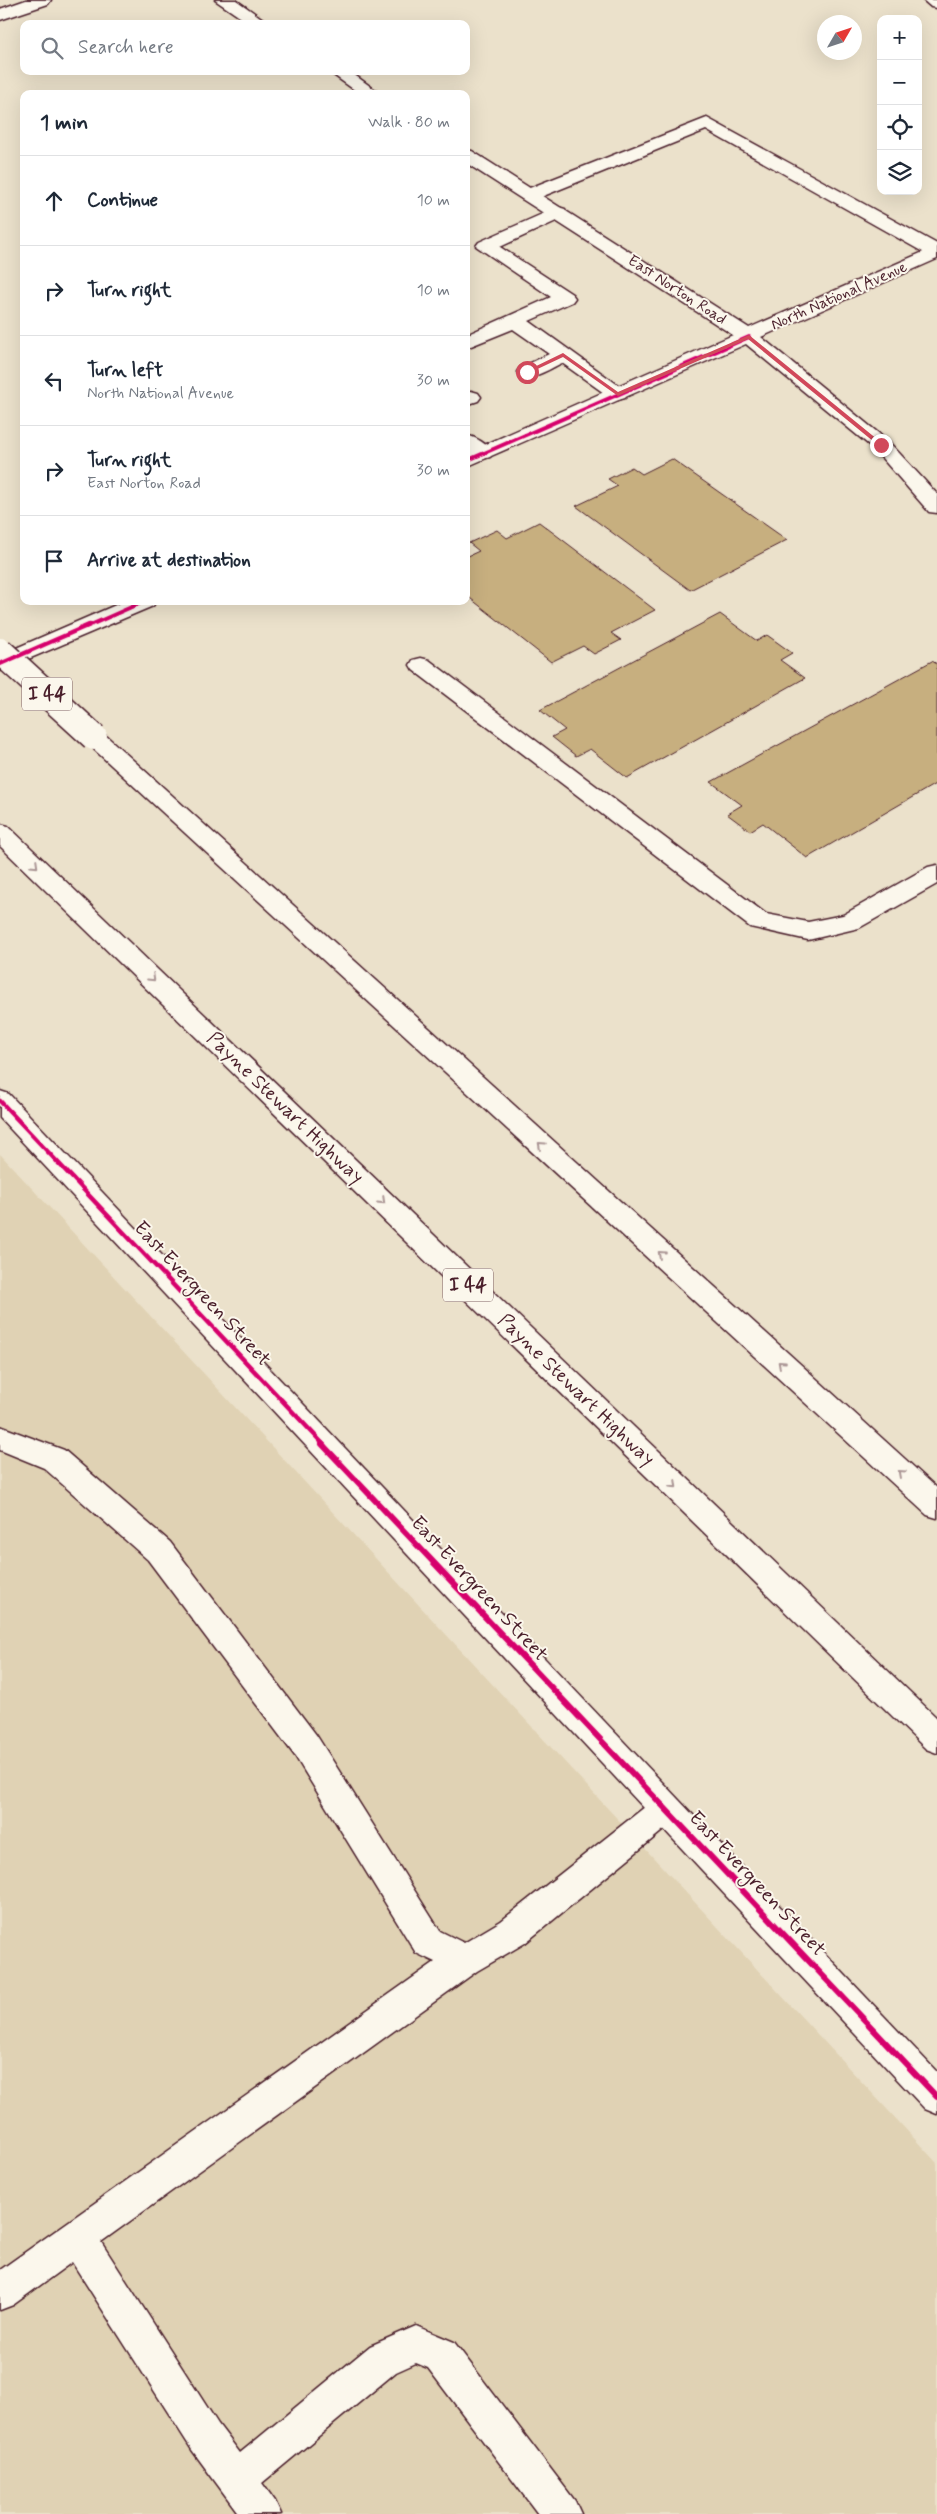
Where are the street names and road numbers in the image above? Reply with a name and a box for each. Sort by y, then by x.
street label: East Norton Road [624,250,730,330]
street label: North National Avenue [768,256,911,336]
road number: I 44 [22,678,72,711]
street label: Payne Stewart Highway [201,1026,369,1190]
street label: East Evergreen Street [127,1215,277,1373]
road number: I 44 [443,1268,493,1302]
street label: Payne Stewart Highway [492,1308,660,1472]
street label: East Evergreen Street [404,1510,554,1668]
street label: East Evergreen Street [682,1805,832,1963]

